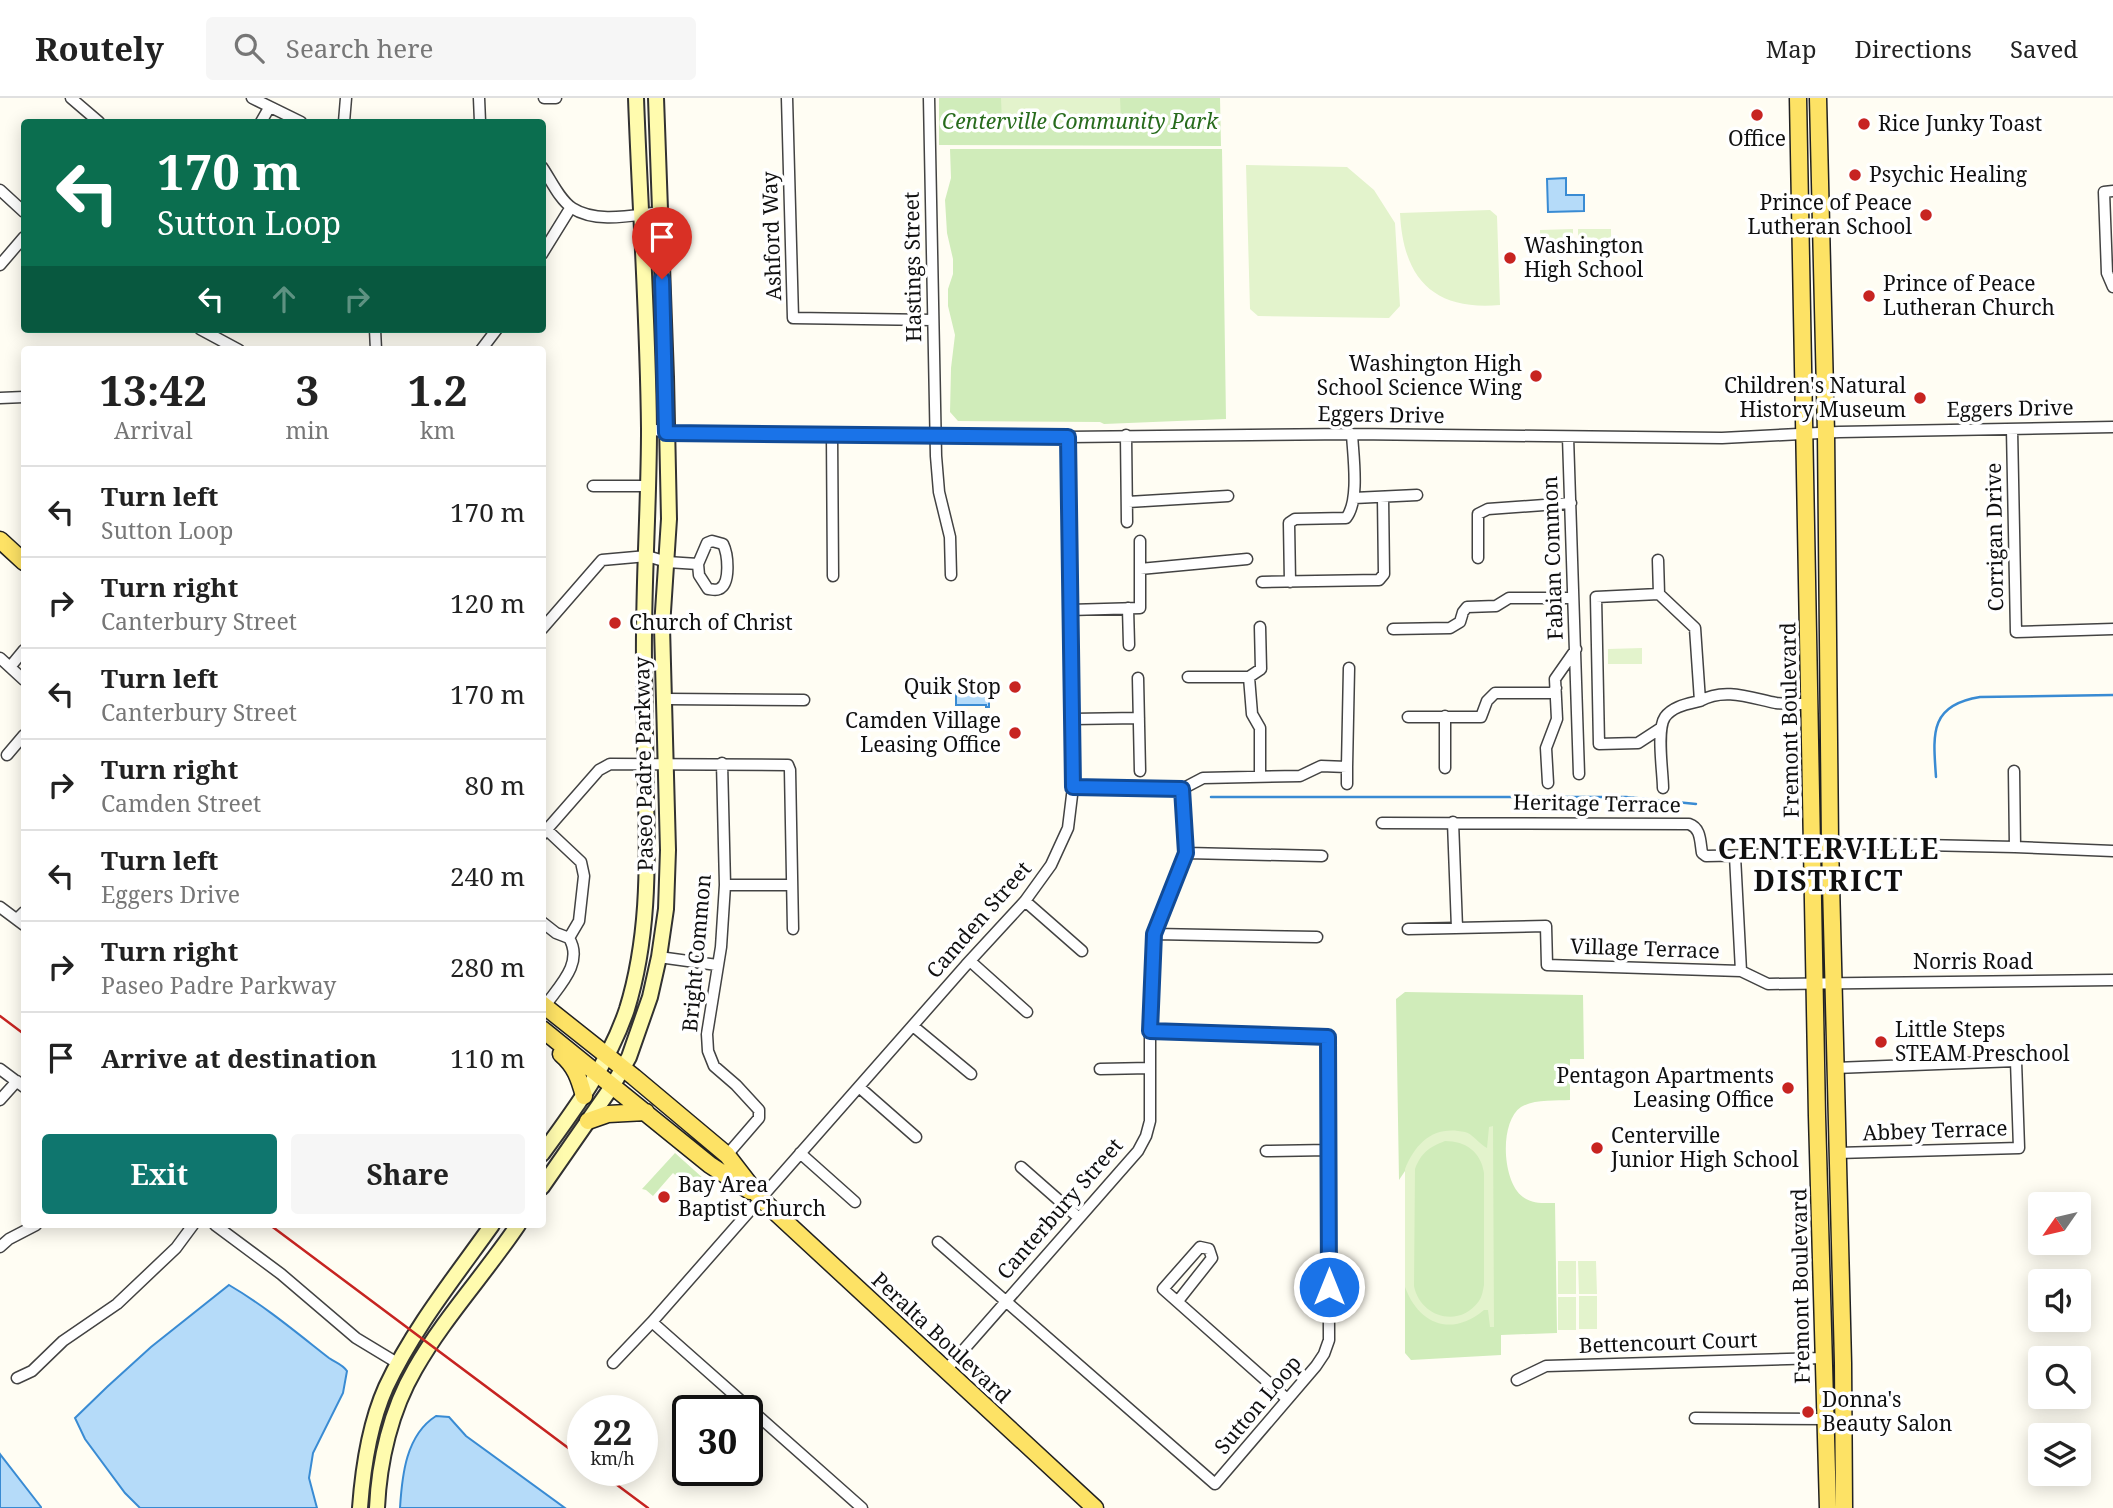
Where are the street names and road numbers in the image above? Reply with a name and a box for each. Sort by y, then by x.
street label: Ashford Way [755,171,787,301]
street label: Hastings Street [897,192,927,342]
street label: Eggers Drive [1946,393,2074,423]
street label: Eggers Drive [1317,399,1445,429]
street label: Corrigan Drive [1979,462,2009,612]
street label: Fabian Common [1535,476,1569,641]
street label: Fremont Boulevard [1773,622,1805,818]
street label: Paseo Padre Parkway [627,656,659,872]
street label: Heritage Terrace [1513,788,1681,818]
street label: Camden Street [920,855,1037,984]
street label: Bright Common [675,873,717,1033]
street label: Village Terrace [1570,931,1720,965]
street label: Norris Road [1913,947,2033,975]
street label: Abbey Terrace [1862,1113,2008,1147]
street label: Canterbury Street [990,1132,1128,1285]
street label: Fremont Boulevard [1784,1188,1816,1384]
street label: Peralta Boulevard [866,1266,1017,1409]
street label: Bettencourt Court [1578,1325,1758,1359]
street label: Sutton Loop [1208,1349,1307,1460]

